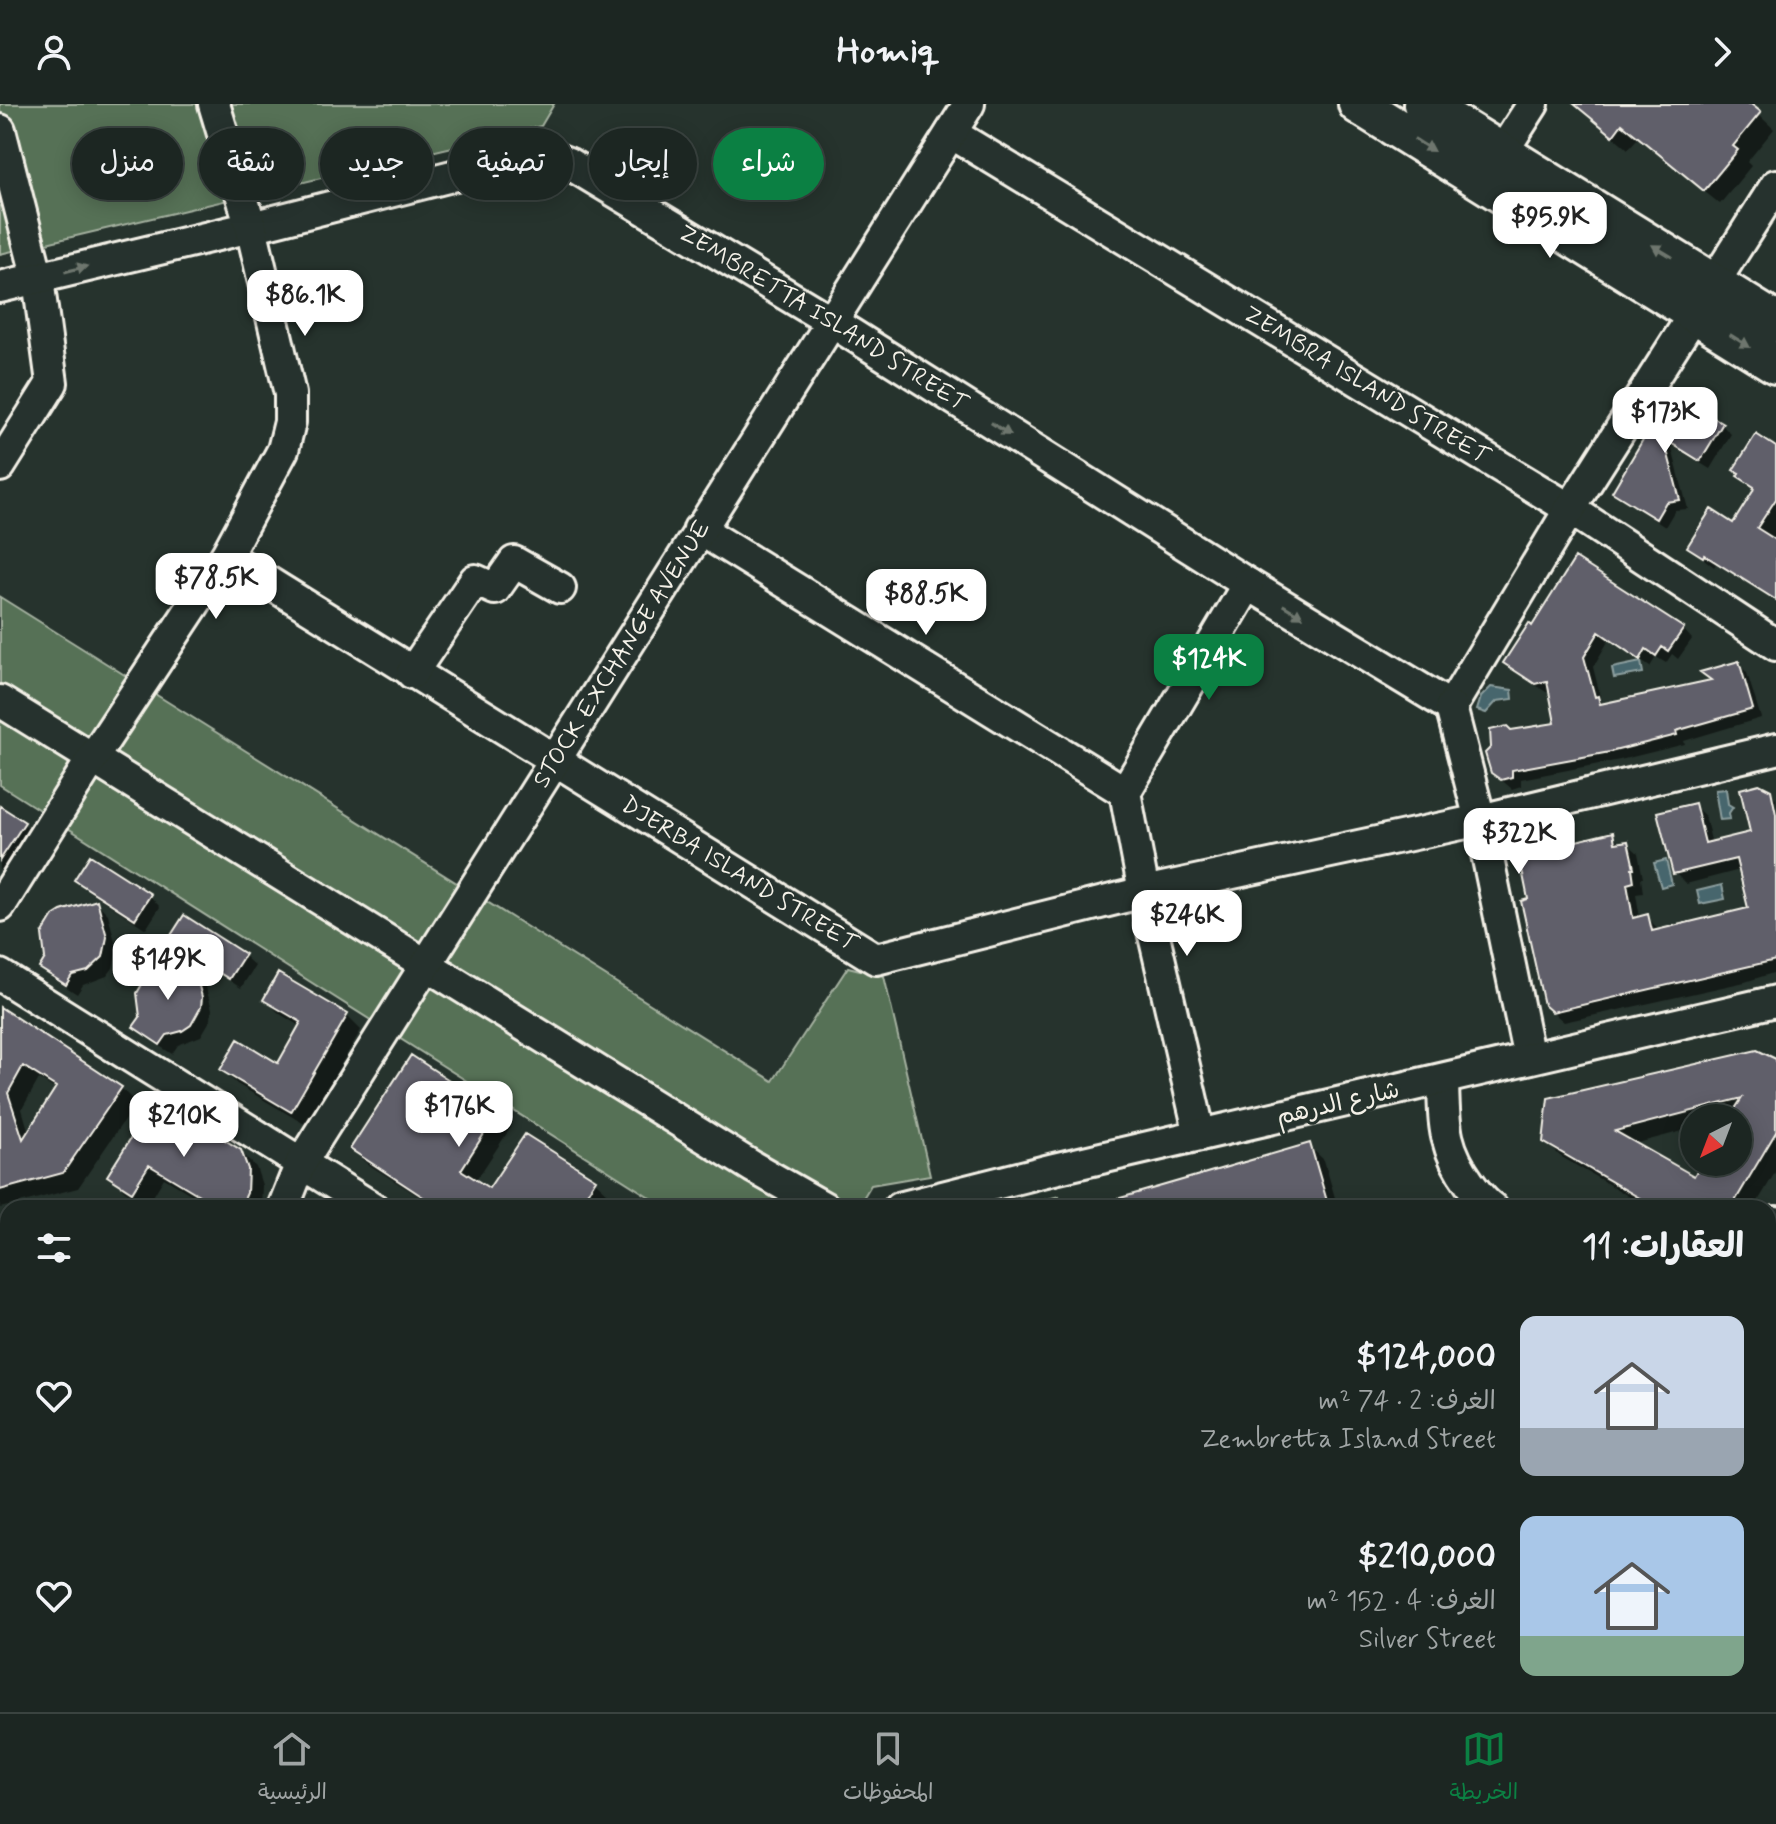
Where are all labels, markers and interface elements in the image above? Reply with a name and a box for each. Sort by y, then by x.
text: Homiq [836,29,940,76]
icon: person [32,30,76,74]
icon: forward [1700,30,1744,74]
chip: منزل [72,128,183,200]
chip: شقة [199,128,304,200]
chip: جديد [320,128,433,200]
chip: تصفية [449,128,573,200]
chip: إيجار [589,128,697,200]
chip: شراء [713,128,824,200]
one-way arrow [1413,138,1435,152]
pin: $95.9K [1485,192,1615,260]
text: $95.9K [1511,201,1589,235]
street label: ZEMBRETTA ISLAND STREET [673,218,974,420]
one-way arrow [1651,245,1673,259]
one-way arrow [64,263,89,275]
pin: $86.1K [240,270,370,338]
text: $86.1K [265,279,345,313]
street label: ZEMBRA ISLAND STREET [1237,299,1496,472]
one-way arrow [1729,334,1751,348]
pin: $173K [1609,387,1721,455]
text: $173K [1631,396,1699,430]
one-way arrow [991,421,1012,436]
street label: STOCK EXCHANGE AVENUE [526,515,718,794]
pin: $78.5K [151,553,281,621]
text: $78.5K [174,562,258,596]
pin: $88.5K [861,569,991,637]
text: $88.5K [884,578,968,612]
one-way arrow [1282,604,1304,618]
pin: $124K [1153,634,1265,702]
text: $124K [1172,643,1246,677]
street label: DJERBA ISLAND STREET [615,789,864,960]
pin: $322K [1463,808,1575,876]
text: $322K [1482,817,1556,851]
pin: $246K [1131,890,1243,958]
text: $246K [1150,899,1224,933]
pin: $149K [112,934,224,1002]
text: $149K [131,943,205,977]
street label: شارع الدرهم [1274,1075,1403,1134]
pin: $176K [403,1081,515,1149]
text: $176K [424,1090,494,1124]
pin: $210K [128,1091,240,1159]
text: $210K [147,1100,221,1134]
north arrow [1680,1104,1752,1176]
map controls [1680,1104,1752,1176]
text: العقارات: 11 [1582,1225,1744,1270]
icon: filters [32,1226,76,1270]
text: $124,000 [1357,1335,1496,1380]
icon: home [1584,1348,1680,1444]
icon: heart [32,1374,76,1418]
text: الغرف: 2 · 74 m² [1319,1385,1496,1419]
text: Zembretta Island Street [1200,1423,1496,1457]
text: $210,000 [1358,1535,1496,1580]
icon: home [1584,1548,1680,1644]
icon: heart [32,1574,76,1618]
text: الغرف: 4 · 152 m² [1307,1585,1496,1619]
text: Silver Street [1359,1623,1496,1657]
tab: الرئيسية [258,1727,327,1811]
tab: المحفوظات [843,1727,934,1811]
tab: الخريطة [1449,1727,1518,1811]

